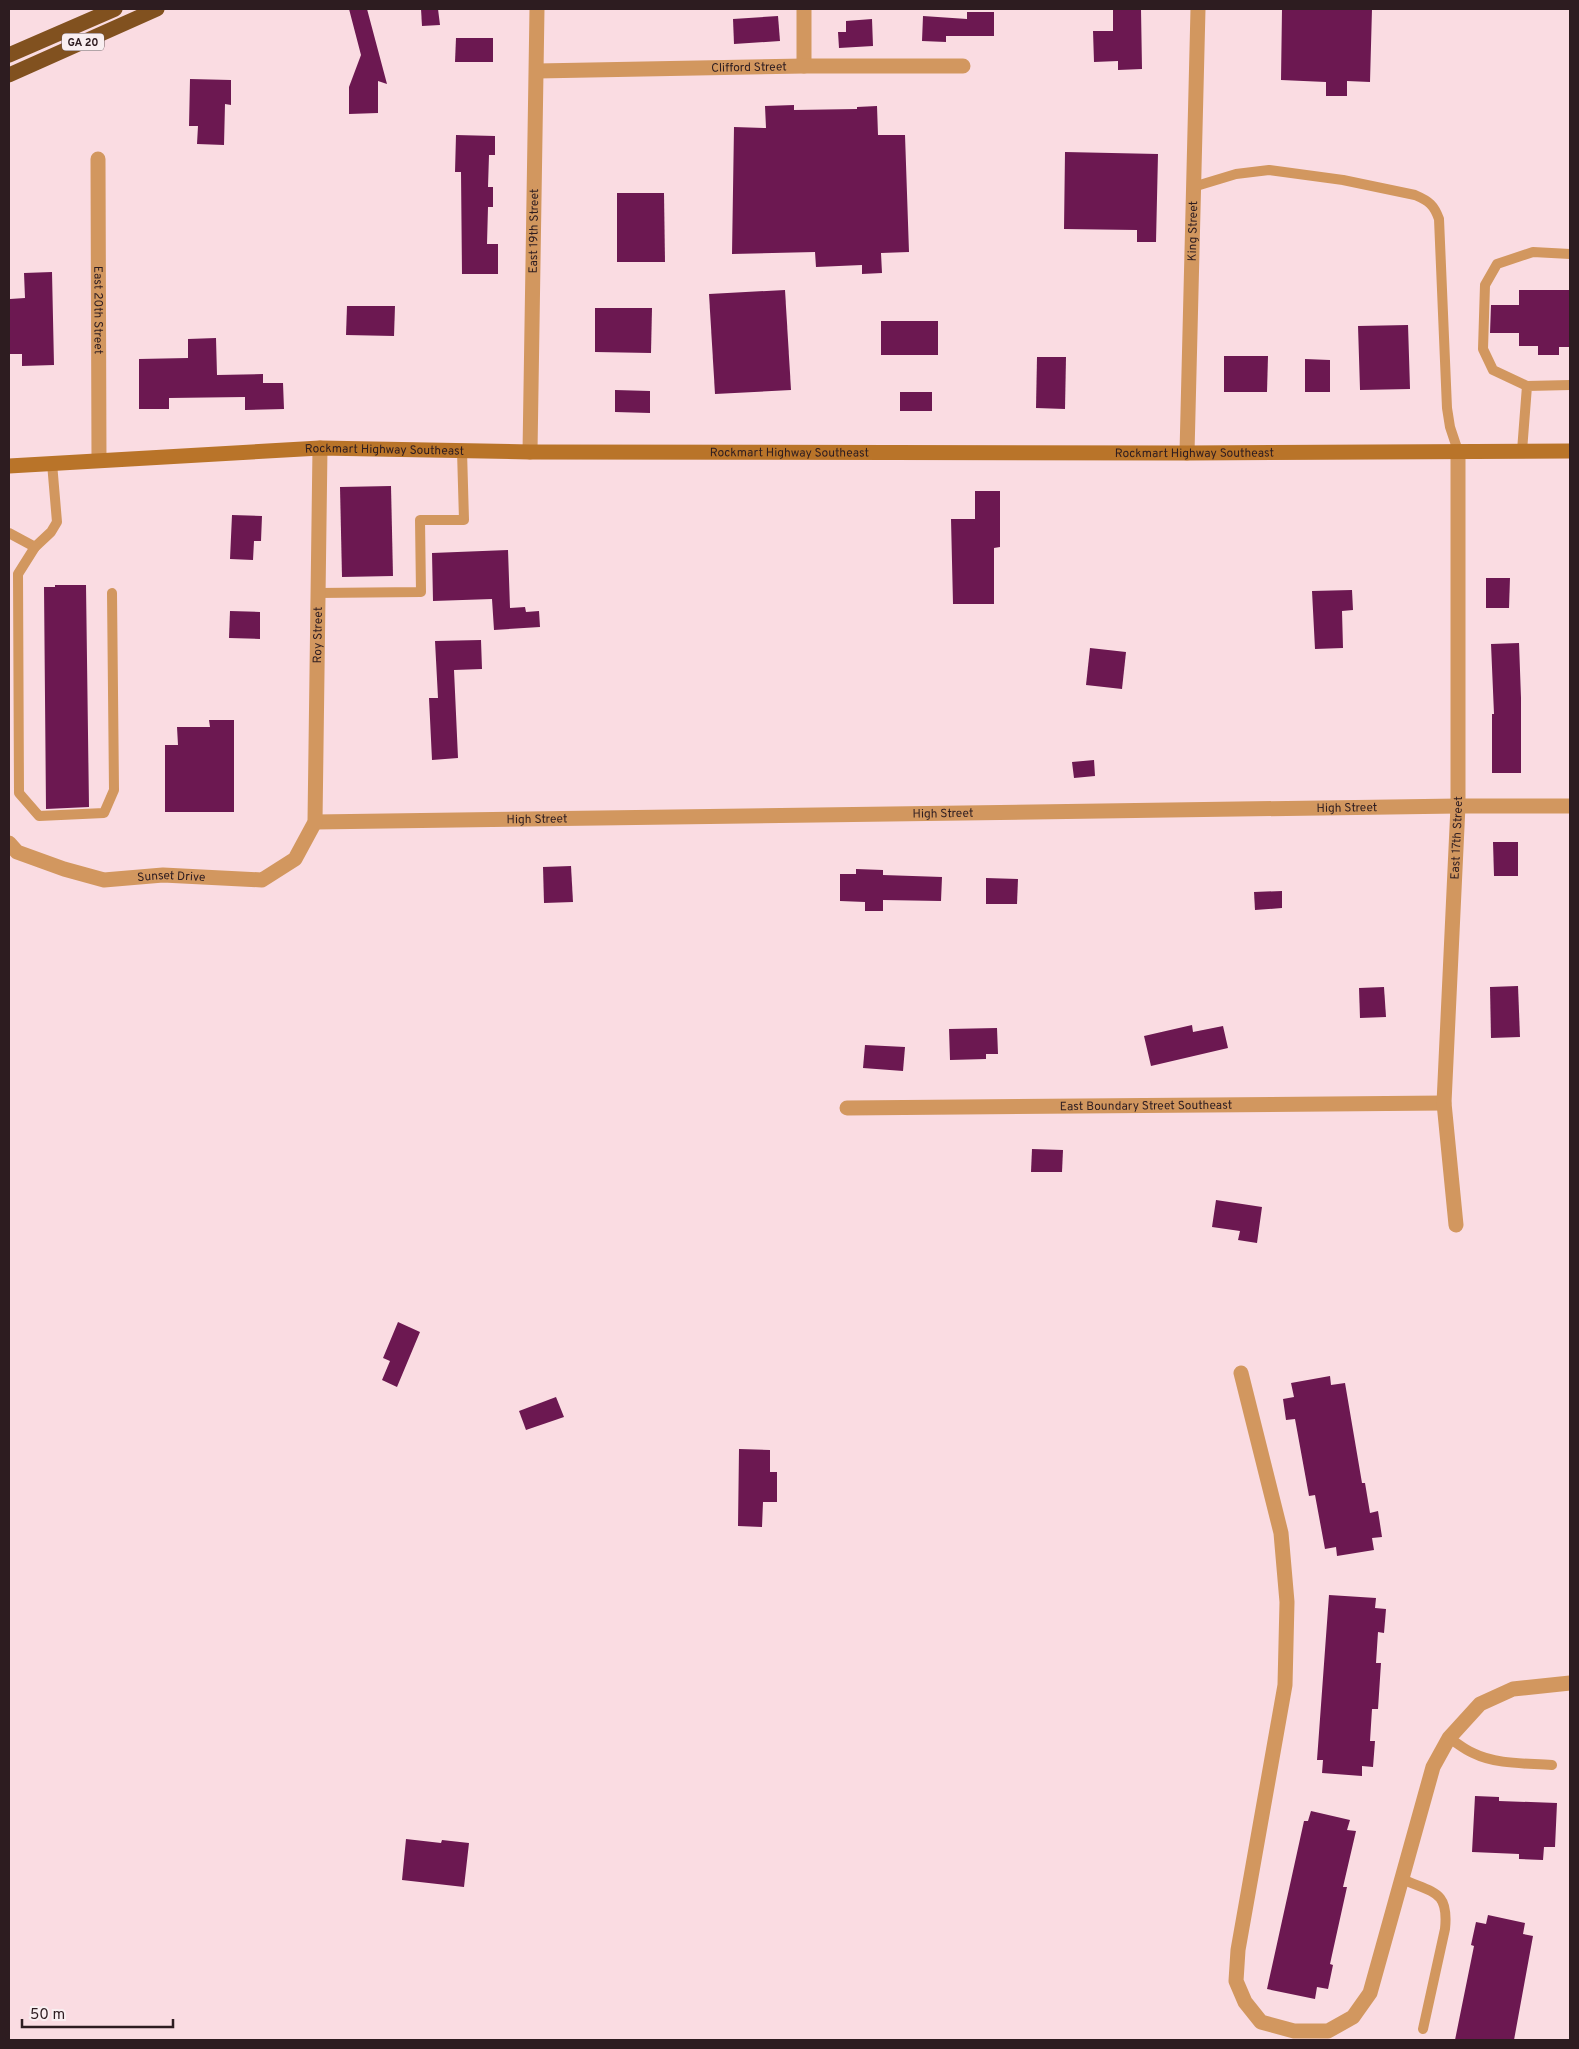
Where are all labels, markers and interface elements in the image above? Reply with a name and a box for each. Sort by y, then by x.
road number: GA 20 [62,34,104,51]
street label: Clifford Street [711,59,787,77]
street label: East 19th Street [526,188,543,274]
street label: King Street [1185,201,1202,262]
street label: East 20th Street [89,266,106,354]
street label: Rockmart Highway Southeast [304,441,464,460]
street label: Rockmart Highway Southeast [710,445,869,462]
street label: Rockmart Highway Southeast [1115,446,1274,462]
street label: Roy Street [310,607,327,663]
street label: East 17th Street [1448,796,1467,880]
street label: High Street [1316,800,1377,817]
street label: High Street [912,806,974,823]
street label: High Street [506,811,568,828]
street label: Sunset Drive [137,868,206,886]
street label: East Boundary Street Southeast [1060,1098,1232,1115]
scale bar [22,1996,174,2028]
text: 50 m [30,2006,65,2025]

